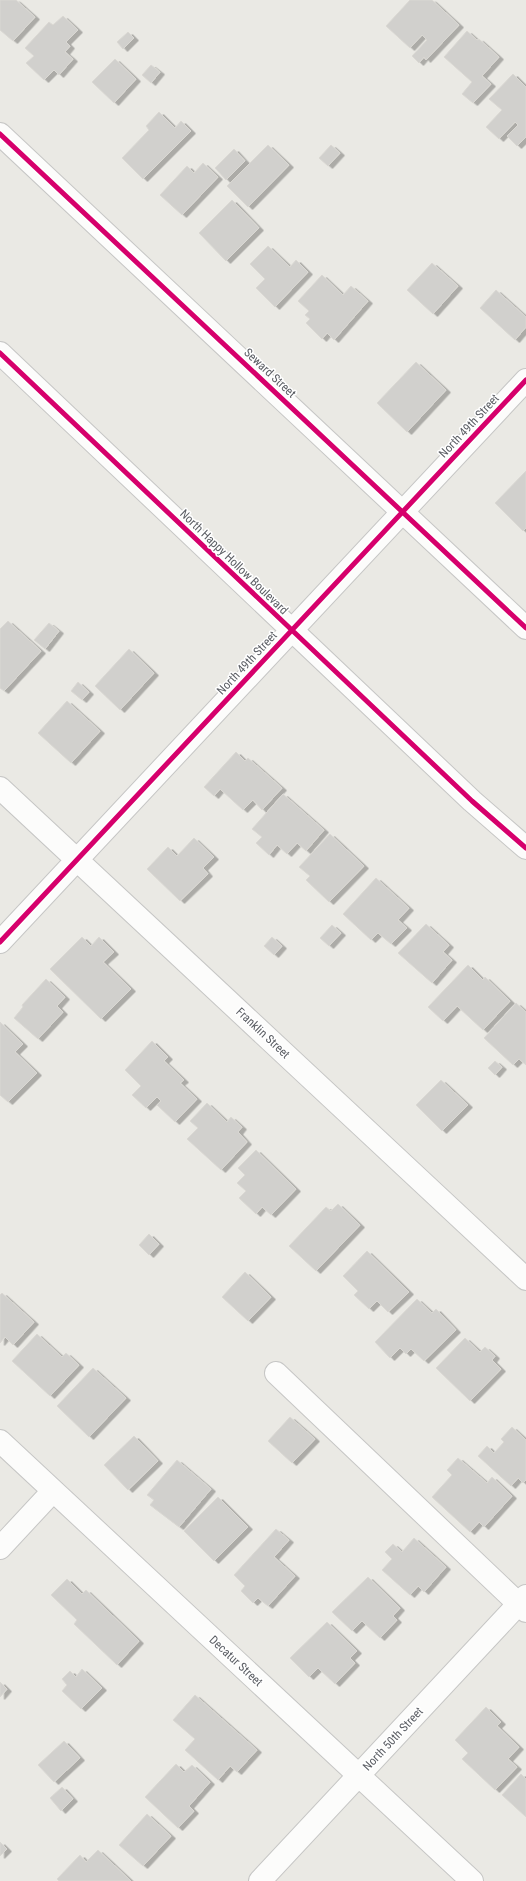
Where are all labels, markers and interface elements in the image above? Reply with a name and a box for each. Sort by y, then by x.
street label: Seward Street [241,345,299,401]
street label: North 49th Street [436,391,502,461]
street label: North Happy Hollow Boulevard [177,507,291,617]
street label: North 49th Street [214,628,280,698]
street label: Franklin Street [233,1005,293,1062]
street label: Decatur Street [206,1633,266,1689]
street label: North 50th Street [360,1704,426,1774]

